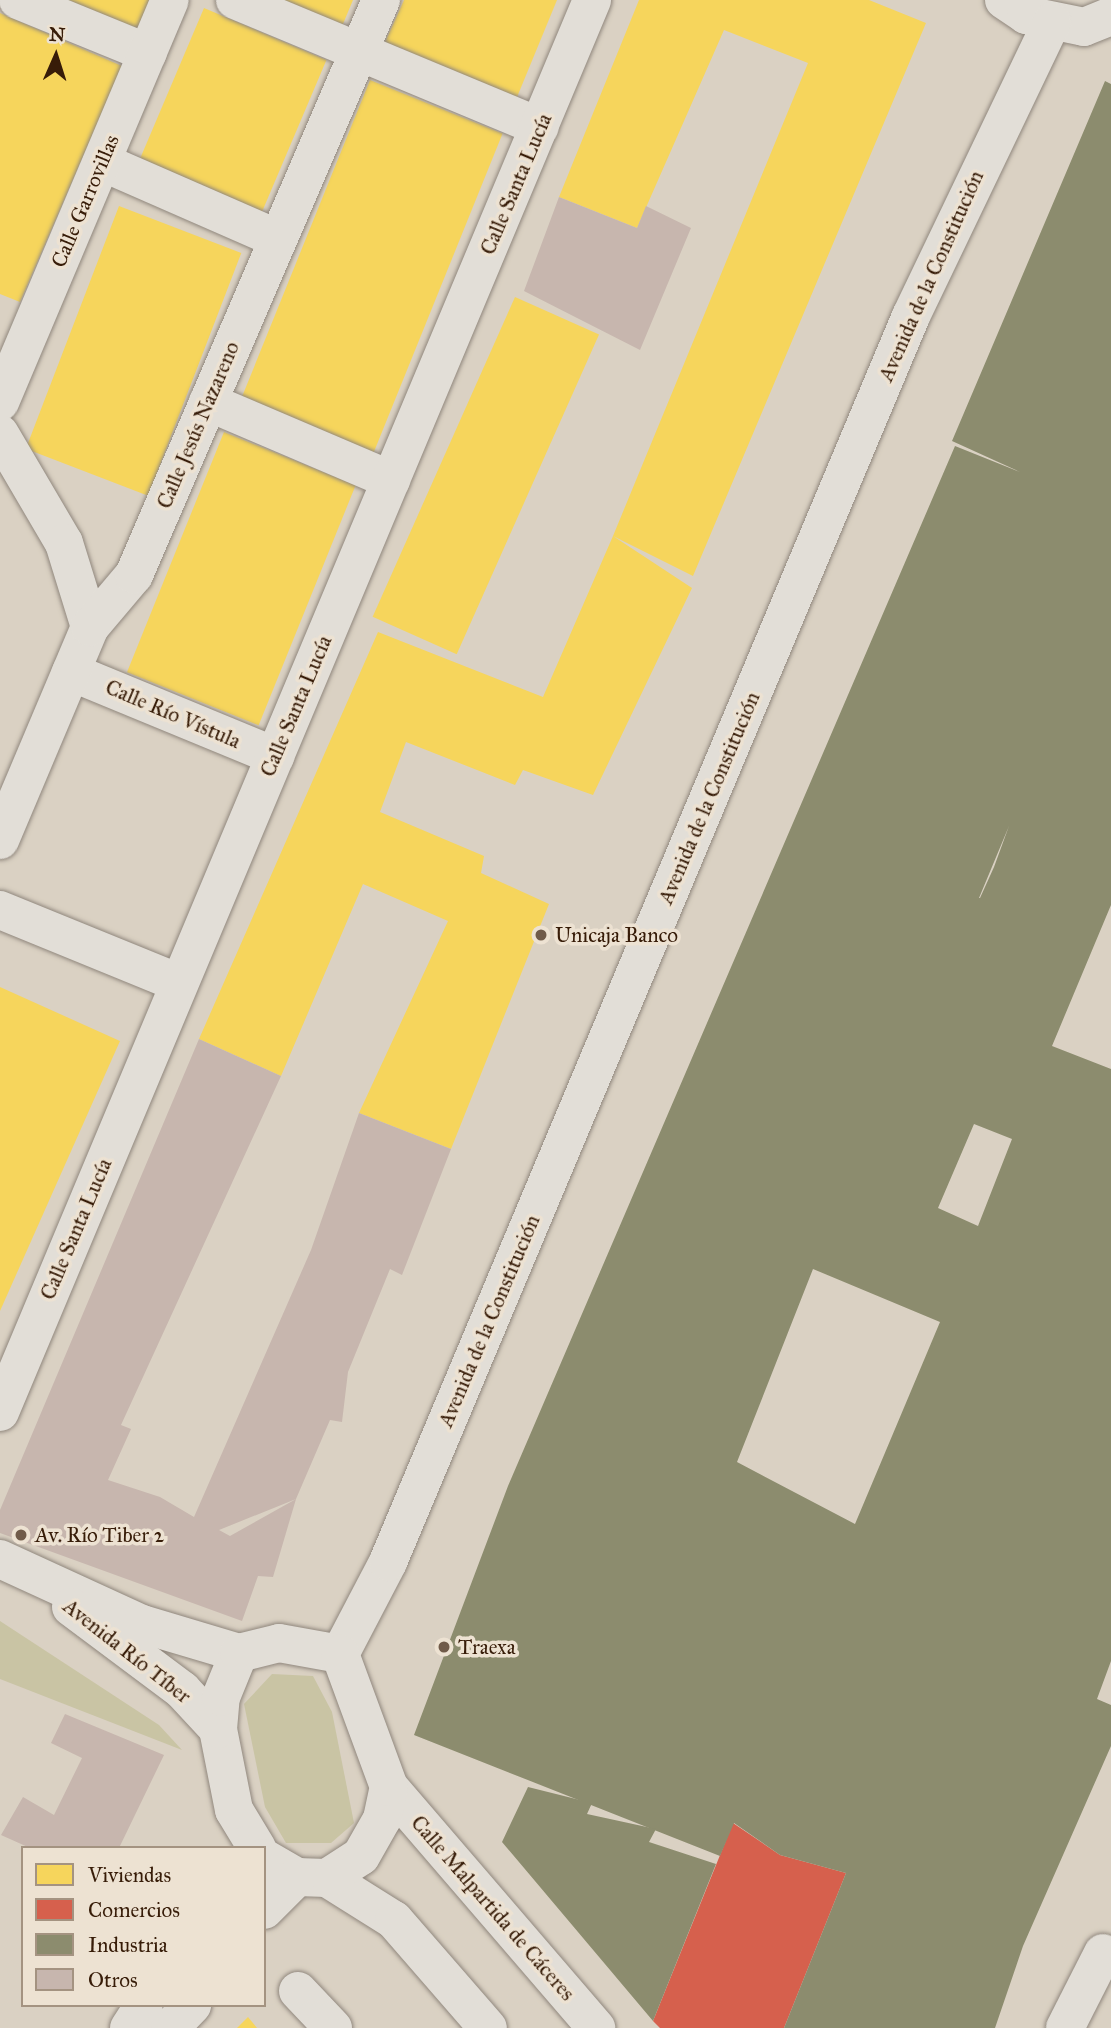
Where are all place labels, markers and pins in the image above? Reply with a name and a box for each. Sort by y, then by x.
place label: Unicaja Banco [555,922,678,948]
marker: Unicaja Banco [533,927,549,943]
place label: Av. Río Tiber 2 [35,1522,164,1548]
marker: Av. Río Tiber 2 [13,1527,29,1543]
place label: Traexa [458,1634,516,1660]
marker: Traexa [436,1639,452,1655]

